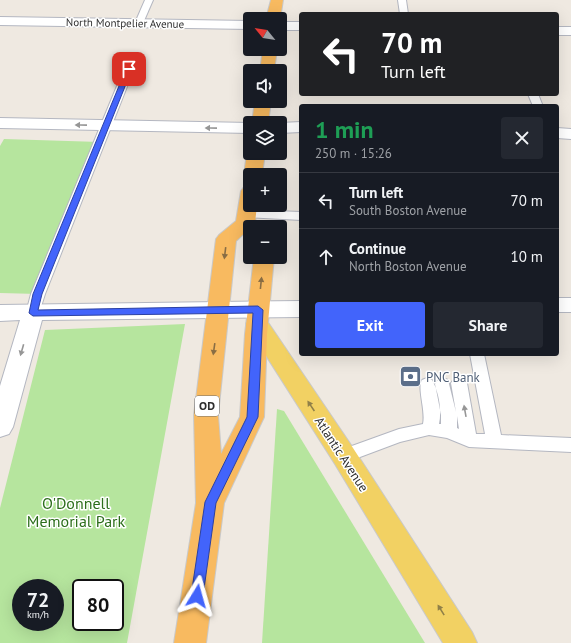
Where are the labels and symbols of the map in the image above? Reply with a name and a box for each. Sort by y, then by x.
north arrow [243,12,287,56]
street label: North Montpelier Avenue [66,15,185,31]
pin [112,52,146,86]
one-way arrow [74,122,87,128]
one-way arrow [204,125,217,131]
one-way arrow [222,247,228,259]
one-way arrow [258,277,264,289]
one-way arrow [211,342,218,355]
one-way arrow [19,345,25,357]
bank icon: PNC Bank [397,364,423,390]
place label: PNC Bank [426,369,481,386]
road number: OD [195,396,219,416]
one-way arrow [307,401,315,411]
one-way arrow [462,405,468,417]
street label: Atlantic Avenue [311,413,372,495]
park label: O'Donnell Memorial Park [27,493,126,531]
position arrow [176,575,218,617]
speed limit sign: 80 [72,579,124,631]
one-way arrow [437,604,444,616]

